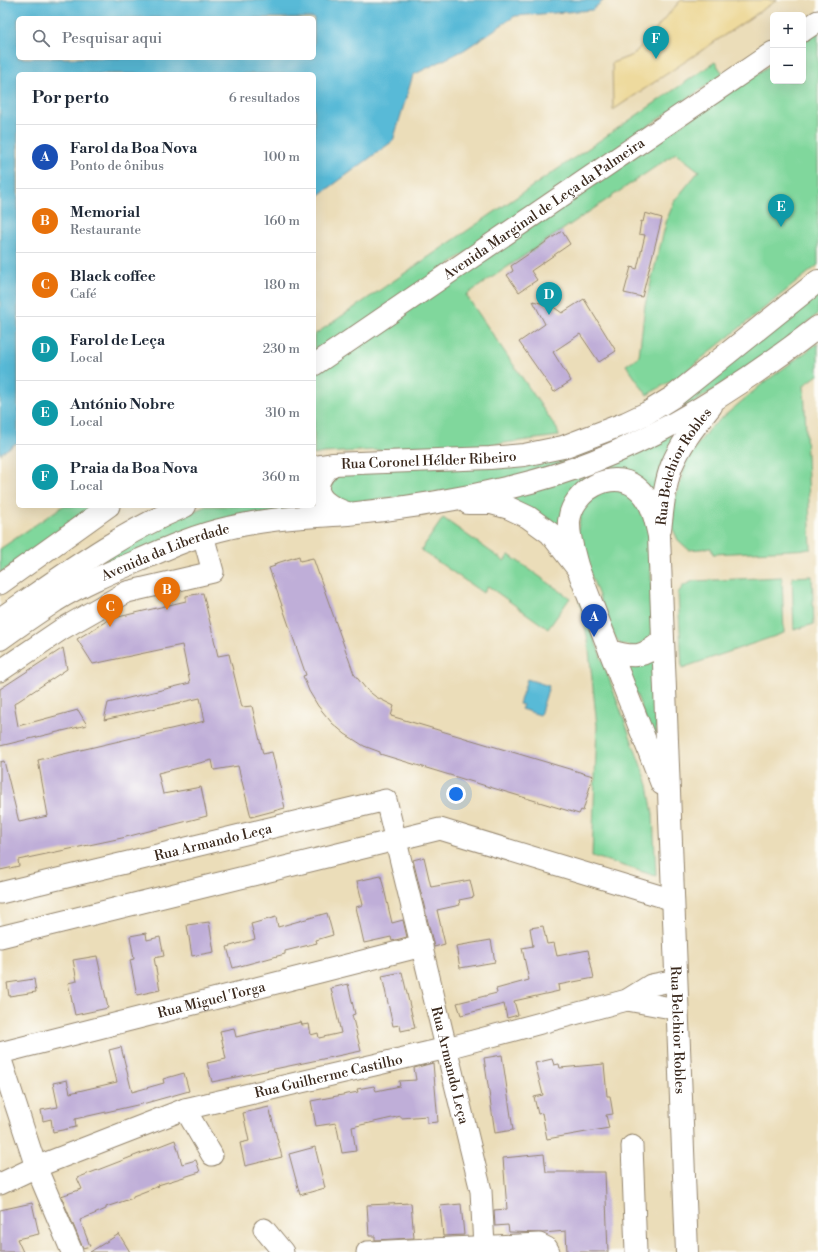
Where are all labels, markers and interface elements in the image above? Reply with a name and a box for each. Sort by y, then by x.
map controls [770,12,806,84]
button: + [770,12,806,48]
search box [16,16,316,60]
pin: F [643,26,669,59]
icon: search [30,27,52,49]
text: Pesquisar aqui [62,29,162,48]
button: − [770,48,806,84]
text: Por perto [32,87,109,109]
text: 6 resultados [229,90,300,106]
street label: Avenida Marginal de Leça da Palmeira [439,134,649,285]
text: Farol da Boa Nova [70,139,197,158]
text: A [40,149,50,165]
text: 100 m [264,149,300,165]
text: Ponto de ônibus [70,158,164,174]
pin: E [768,194,794,227]
text: Memorial [70,203,140,222]
text: B [40,213,50,229]
text: 160 m [264,213,300,229]
text: Restaurante [70,222,141,238]
text: Black coffee [70,267,156,286]
text: C [40,277,50,293]
text: 180 m [264,277,300,293]
pin: D [536,282,562,315]
text: Café [70,286,97,302]
text: Farol de Leça [70,331,165,350]
text: D [40,341,50,357]
text: 230 m [263,341,300,357]
text: Local [70,350,103,366]
text: António Nobre [70,395,175,414]
street label: Rua Belchior Robles [653,404,716,527]
text: E [40,405,50,421]
text: 310 m [265,405,300,421]
text: Local [70,414,103,430]
street label: Rua Coronel Hélder Ribeiro [341,448,517,474]
text: Praia da Boa Nova [70,459,198,478]
text: F [40,469,50,485]
text: 360 m [262,469,300,485]
text: Local [70,478,103,494]
street label: Avenida da Liberdade [98,520,231,586]
pin: B [154,577,180,610]
pin: C [97,594,123,627]
pin: A [581,604,607,637]
your location [446,784,466,804]
street label: Rua Armando Leça [152,820,275,866]
street label: Rua Belchior Robles [666,965,689,1094]
street label: Rua Miguel Torga [156,978,268,1023]
street label: Rua Armando Leça [426,1005,473,1127]
street label: Rua Guilherme Castilho [253,1051,405,1103]

